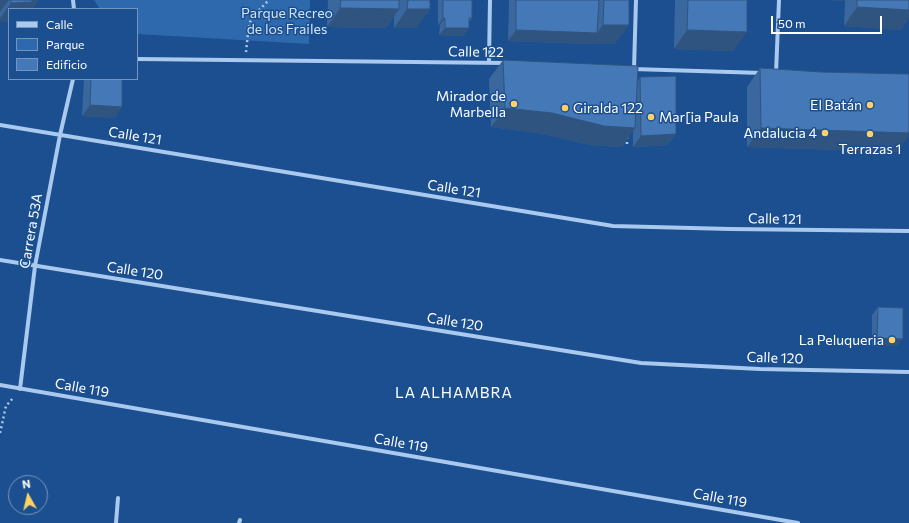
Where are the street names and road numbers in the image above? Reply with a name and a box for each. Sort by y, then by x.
street label: Calle 122 [448,43,504,61]
street label: Calle 121 [107,123,163,149]
street label: Calle 121 [426,176,482,202]
street label: Carrera 53A [16,192,46,270]
street label: Calle 121 [748,210,802,228]
street label: Calle 120 [106,258,164,284]
street label: Calle 120 [426,309,484,335]
street label: Calle 120 [746,349,804,367]
street label: Calle 119 [54,375,110,401]
street label: Calle 119 [373,430,429,456]
street label: Calle 119 [692,485,748,511]

